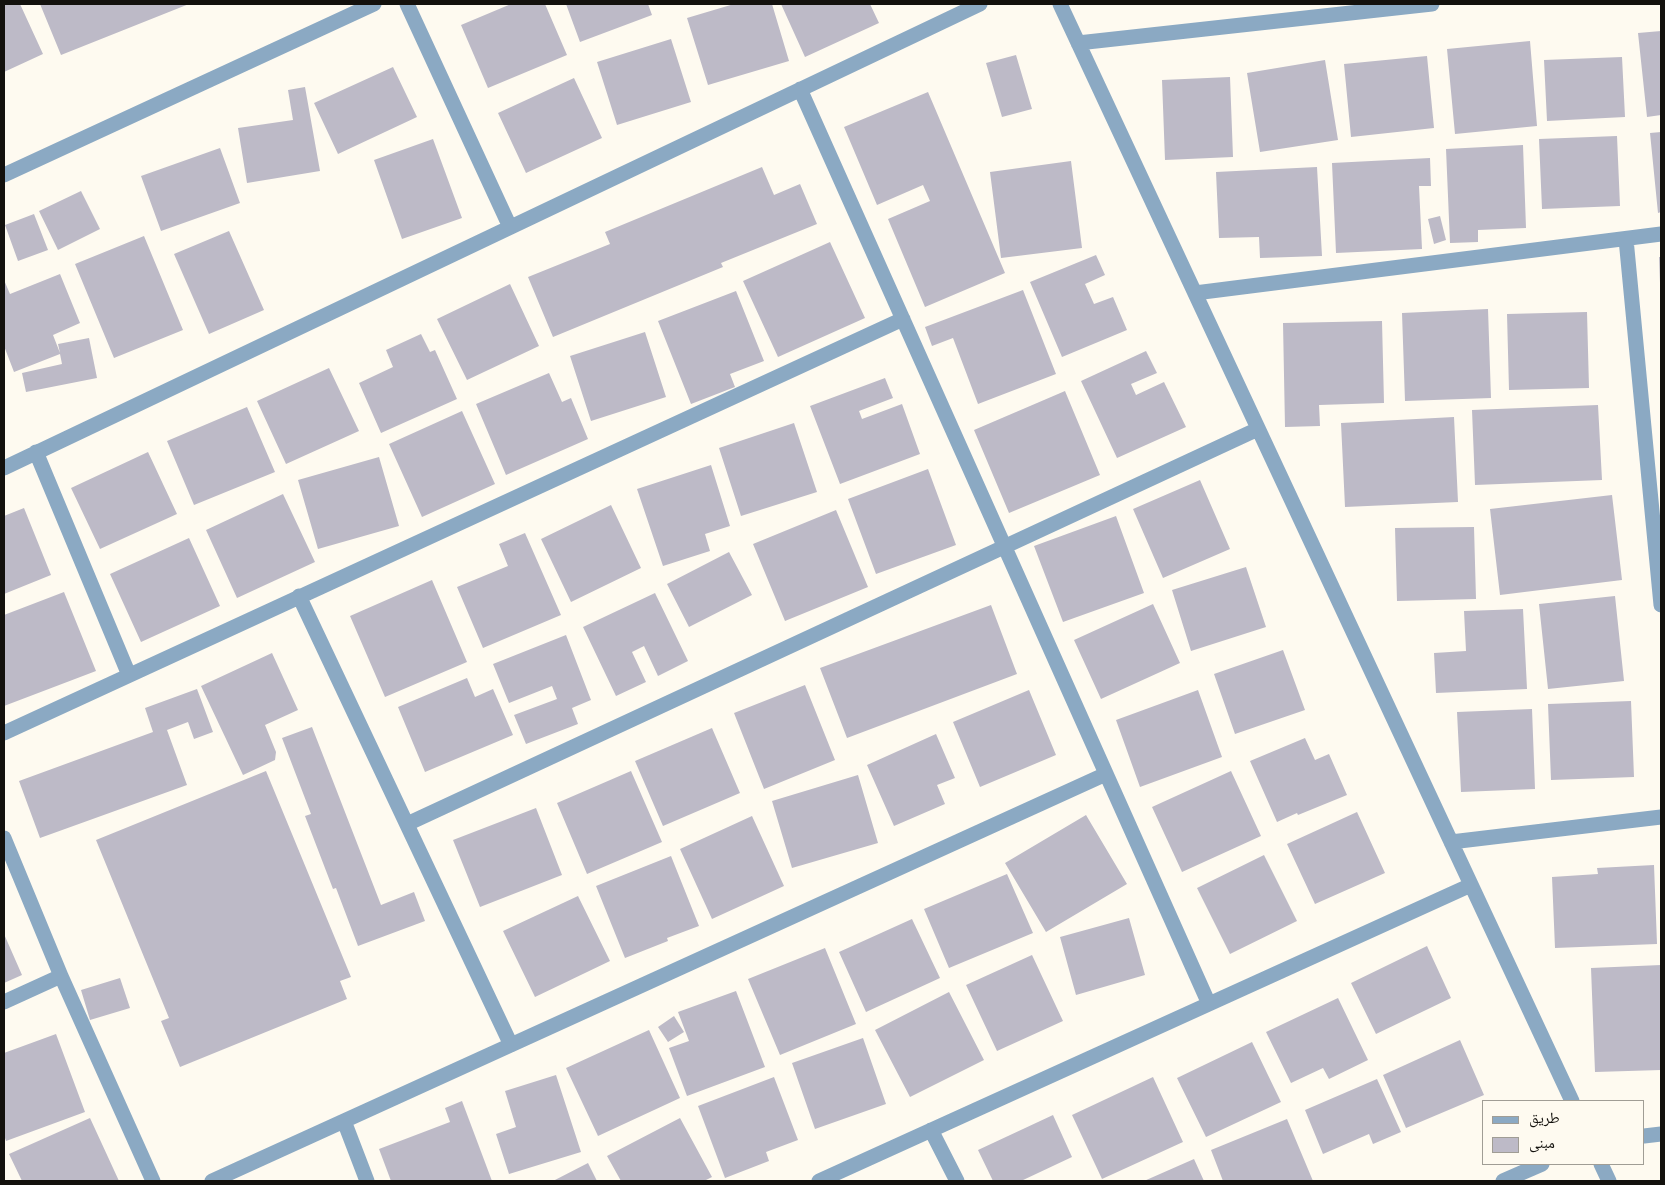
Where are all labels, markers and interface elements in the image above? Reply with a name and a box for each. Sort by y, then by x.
legend [1482,1100,1645,1165]
text: طريق [1529,1109,1560,1126]
text: مبنى [1529,1134,1555,1151]

